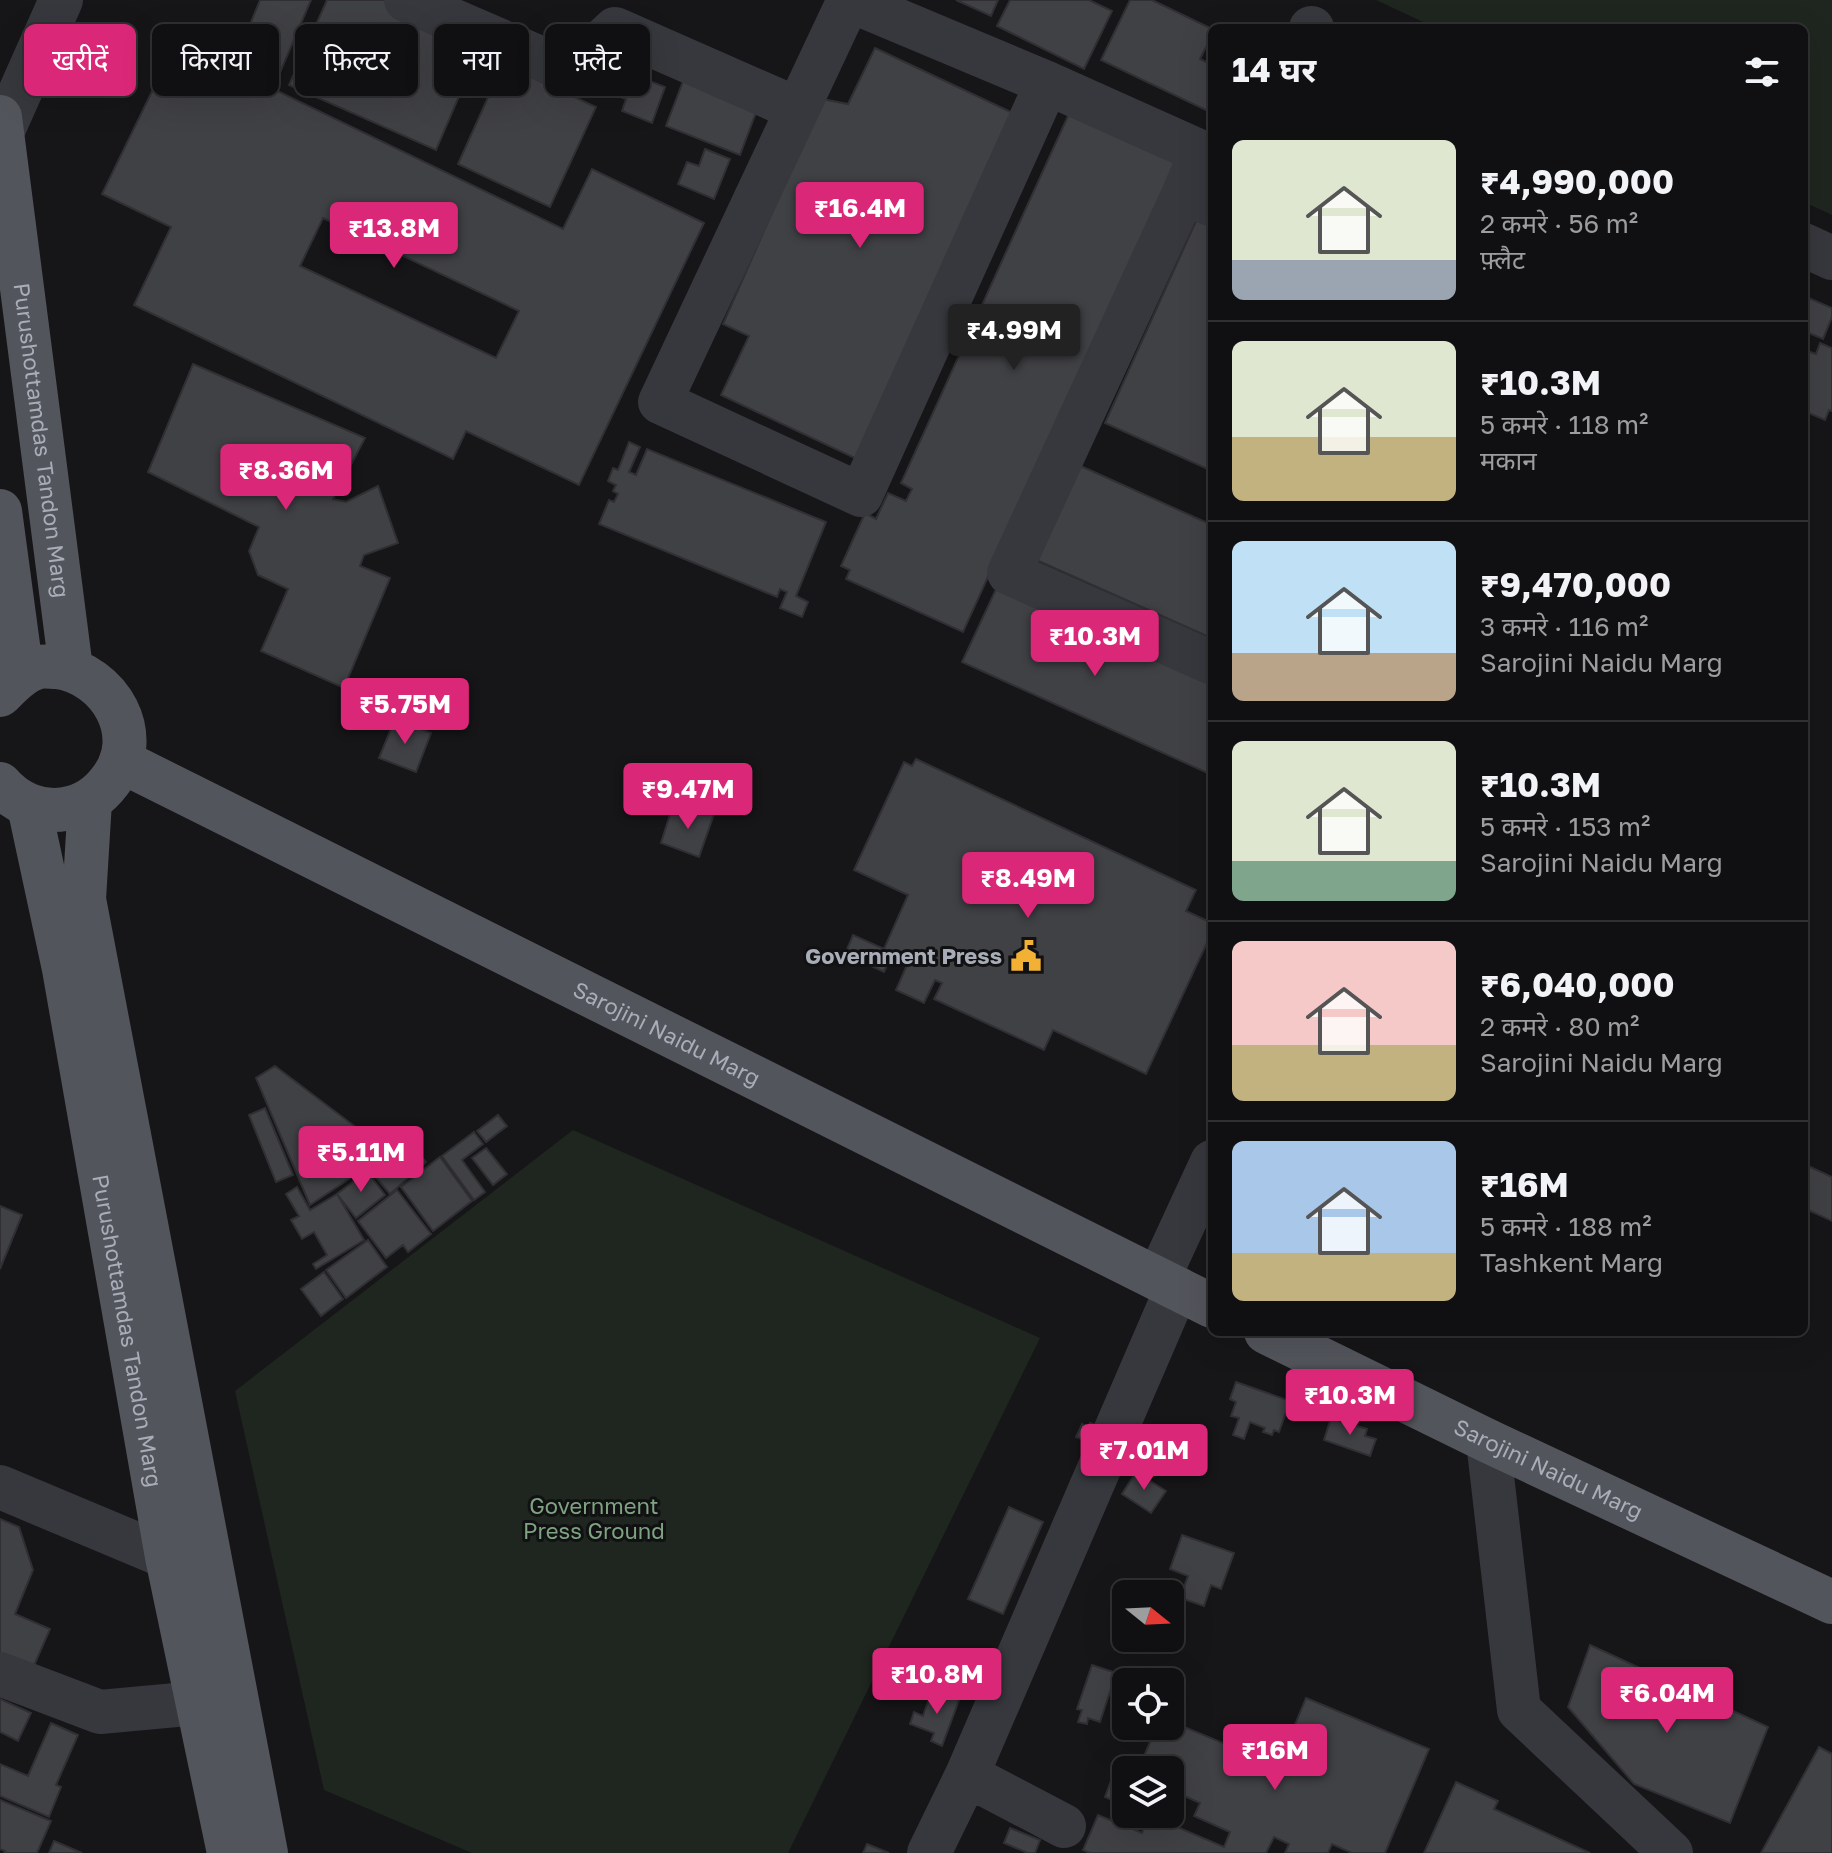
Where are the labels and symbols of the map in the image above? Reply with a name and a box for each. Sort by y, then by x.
pin: ₹16.4M [795,182,925,250]
pin: ₹13.8M [329,202,459,270]
street label: Purushottamdas Tandon Marg [8,281,76,599]
pin: ₹4.99M [949,304,1079,372]
pin: ₹8.36M [221,444,351,512]
pin: ₹10.3M [1030,610,1160,678]
pin: ₹5.75M [340,678,470,746]
pin: ₹9.47M [623,763,753,831]
pin: ₹8.49M [963,852,1093,920]
public building icon: Government Press [1009,939,1043,973]
place label: Government Press [805,942,1002,969]
street label: Sarojini Naidu Marg [569,975,765,1091]
pin: ₹5.11M [296,1126,426,1194]
street label: Purushottamdas Tandon Marg [87,1172,169,1489]
pin: ₹10.3M [1285,1369,1415,1437]
street label: Sarojini Naidu Marg [1450,1413,1647,1525]
pin: ₹7.01M [1079,1424,1209,1492]
park label: Government Press Ground [523,1492,665,1544]
north arrow [1112,1580,1184,1652]
pin: ₹10.8M [872,1648,1002,1716]
pin: ₹6.04M [1602,1667,1732,1735]
pin: ₹16M [1228,1724,1322,1792]

